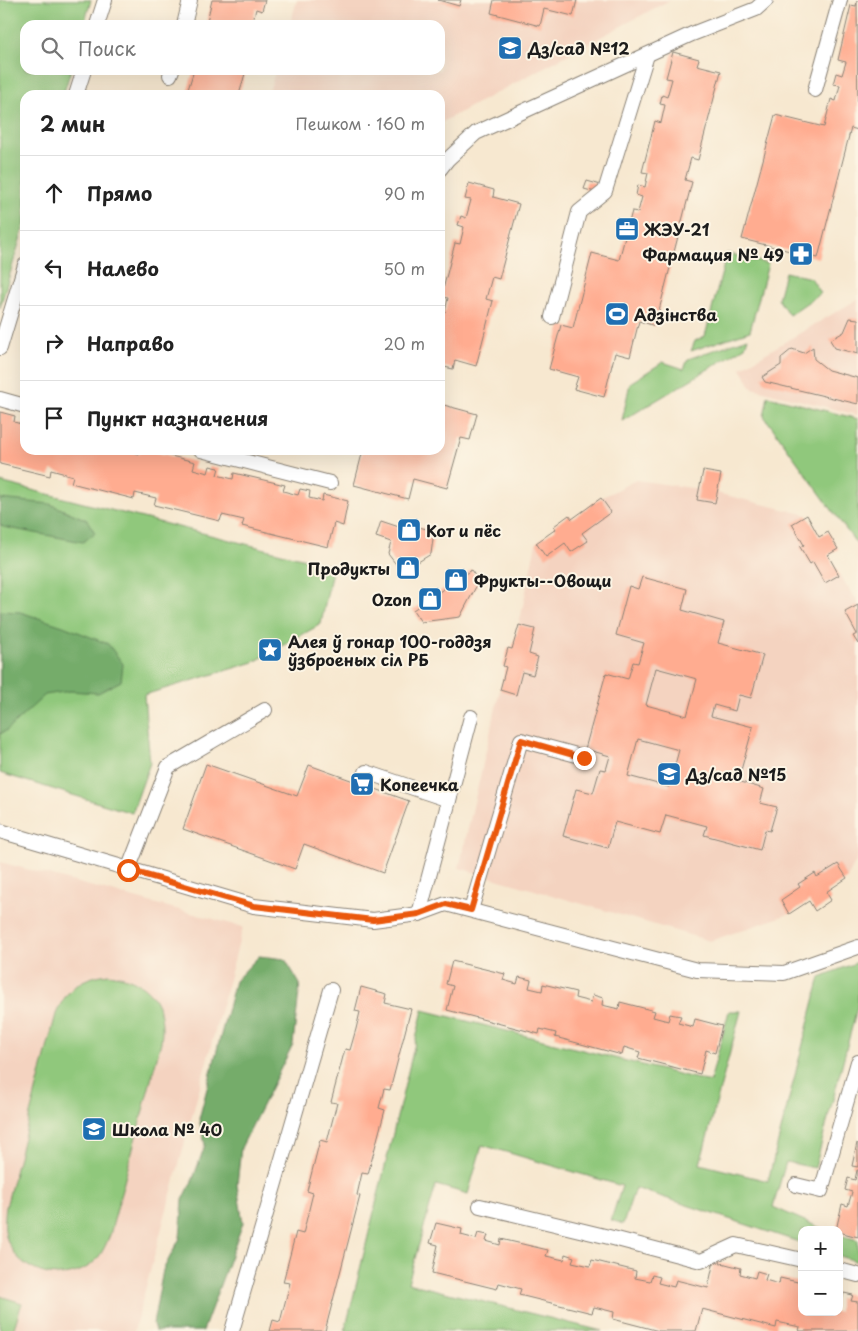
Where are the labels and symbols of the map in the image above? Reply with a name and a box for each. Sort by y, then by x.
school or university icon: Дз/сад №12 [497,35,523,61]
place label: Дз/сад №12 [527,36,630,60]
office icon: ЖЭУ-21 [614,216,640,242]
place label: ЖЭУ-21 [643,217,710,241]
pharmacy icon: Фармация № 49 [788,241,814,267]
place label: Фармация № 49 [643,242,784,266]
sports icon: Адзінства [604,301,630,327]
place label: Адзінства [634,302,717,326]
shop icon: Кот и пёс [396,517,422,543]
place label: Кот и пёс [426,518,501,542]
shop icon: Продукты [395,555,421,581]
place label: Продукты [308,556,390,580]
shop icon: Фрукты--Овощи [443,567,469,593]
place label: Фрукты--Овощи [474,568,612,592]
shop icon: Ozon [417,586,443,612]
place label: Ozon [372,587,412,611]
place label: Алея ў гонар 100-годдзя ўзброеных сіл РБ [288,629,492,671]
place icon: Алея ў гонар 100-годдзя ўзброеных сіл РБ [257,637,283,663]
route end [573,747,596,770]
school or university icon: Дз/сад №15 [656,761,682,787]
place label: Дз/сад №15 [685,762,787,786]
supermarket icon: Копеечка [349,771,375,797]
place label: Копеечка [380,772,459,796]
route start [117,859,140,882]
school or university icon: Школа № 40 [81,1116,107,1142]
place label: Школа № 40 [112,1117,222,1141]

